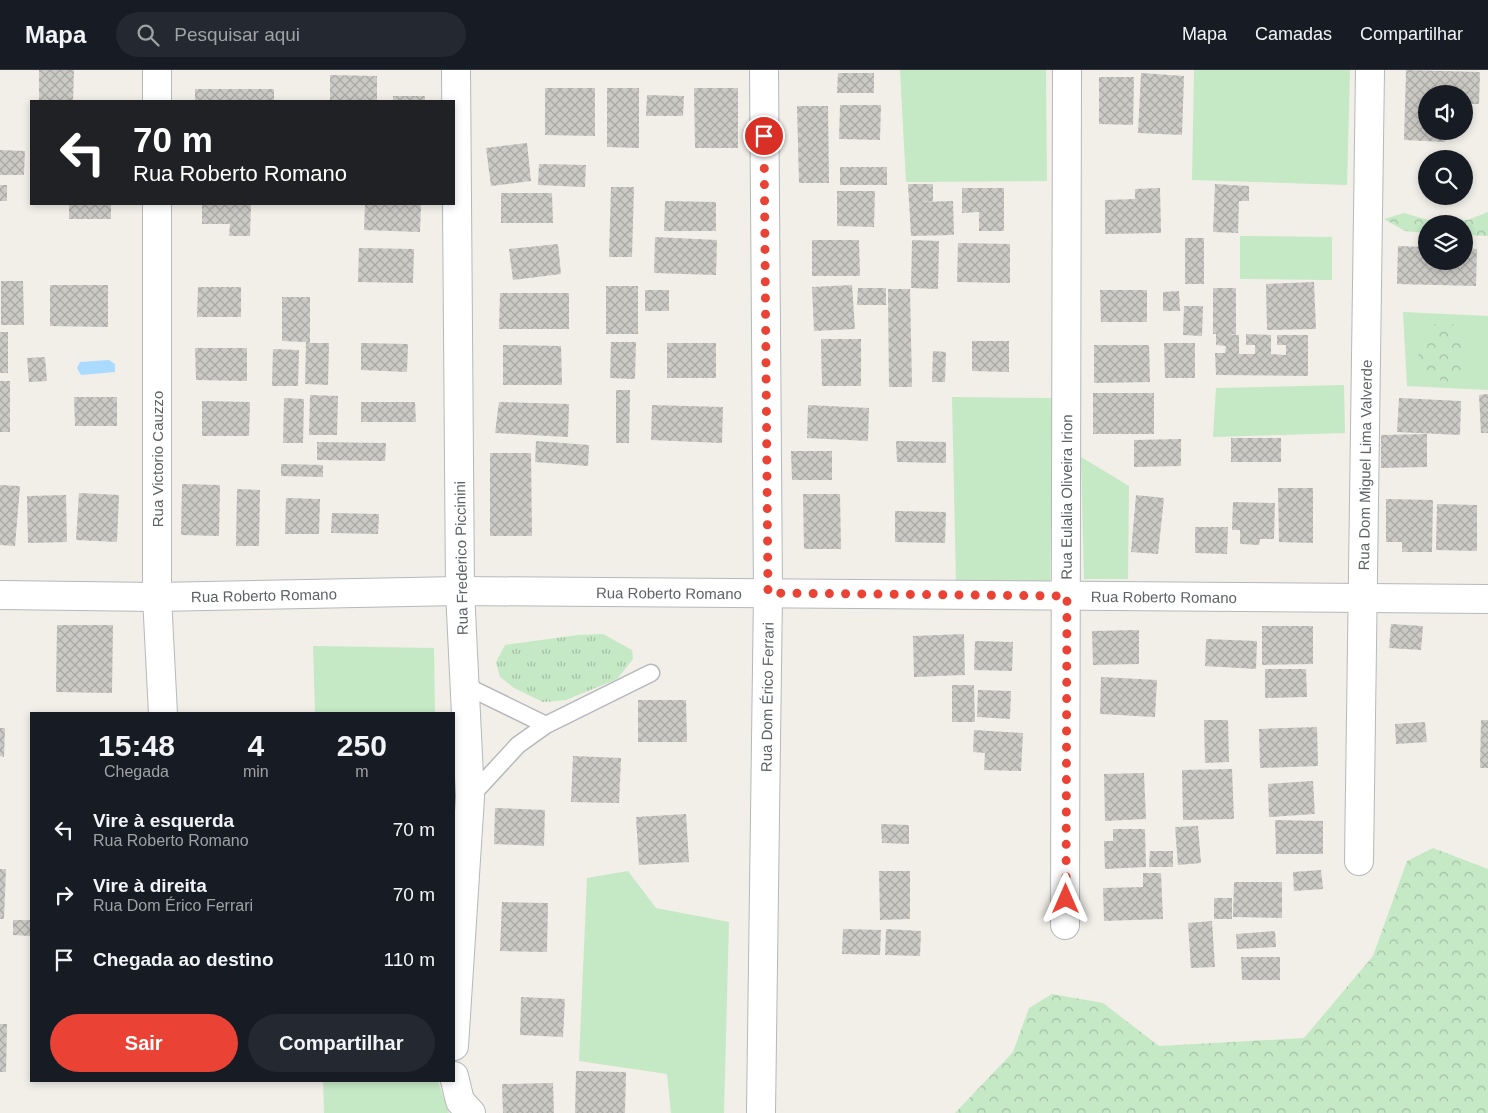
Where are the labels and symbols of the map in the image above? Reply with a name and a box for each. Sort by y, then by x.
pin [743,115,785,157]
street label: Rua Dom Miguel Lima Valverde [1355,360,1374,571]
street label: Rua Victorio Cauzzo [149,391,166,527]
street label: Rua Eulalia Oliveira Irion [1057,414,1075,580]
street label: Rua Frederico Piccinini [451,481,471,635]
street label: Rua Roberto Romano [596,584,742,602]
street label: Rua Roberto Romano [191,585,337,605]
street label: Rua Roberto Romano [1091,587,1237,606]
street label: Rua Dom Érico Ferrari [757,622,776,772]
position arrow [1039,872,1091,924]

